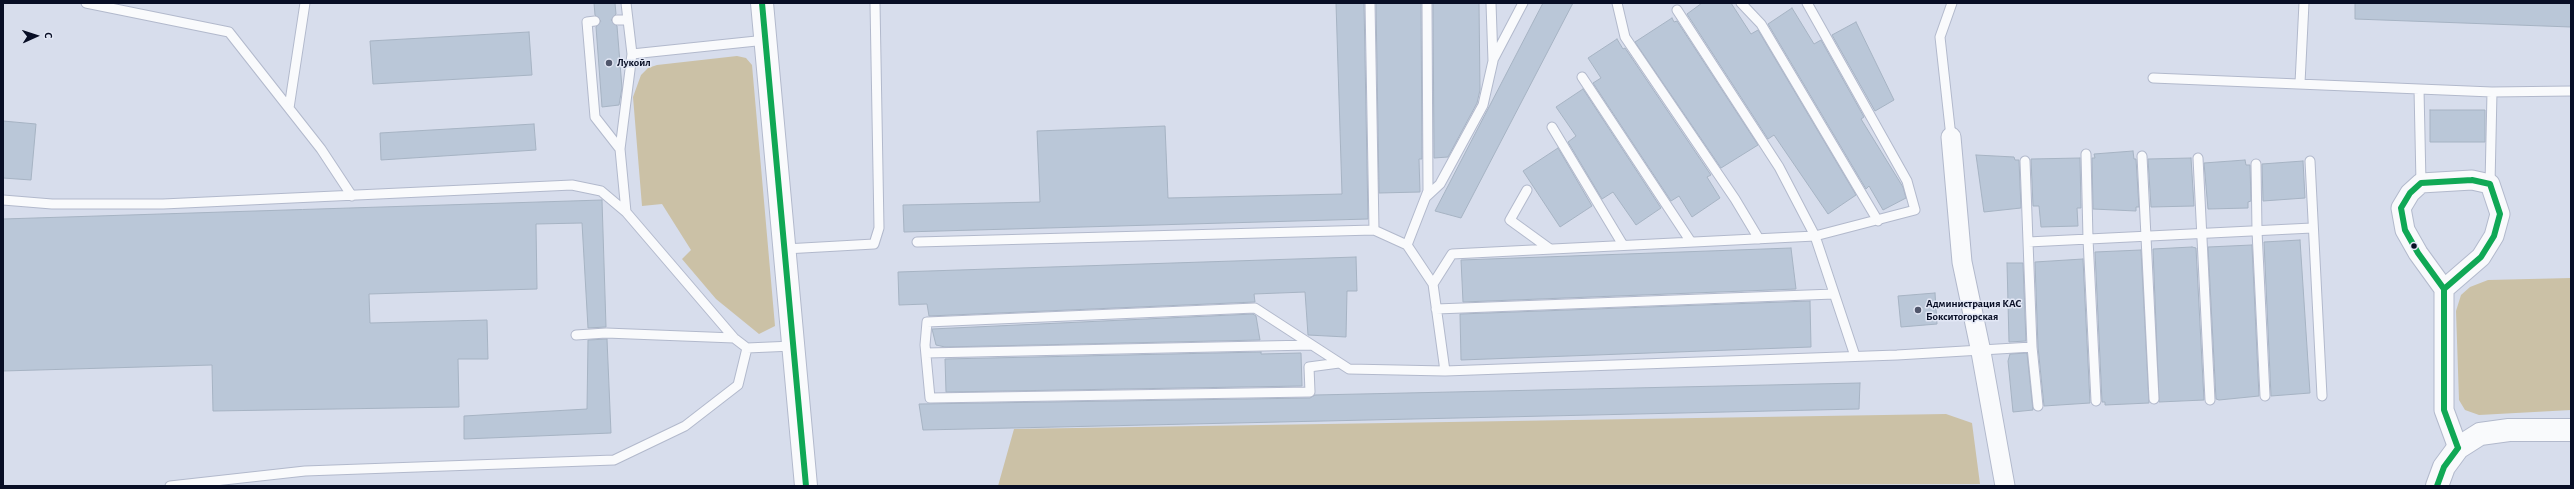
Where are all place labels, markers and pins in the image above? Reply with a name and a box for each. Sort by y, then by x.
place label: Лукойл [617,56,651,70]
marker: Лукойл [604,58,614,68]
unlabelled marker [2409,241,2419,251]
place label: Администрация КАС Бокситогорская [1926,297,2021,323]
marker: Администрация КАС Бокситогорская [1913,305,1923,315]

